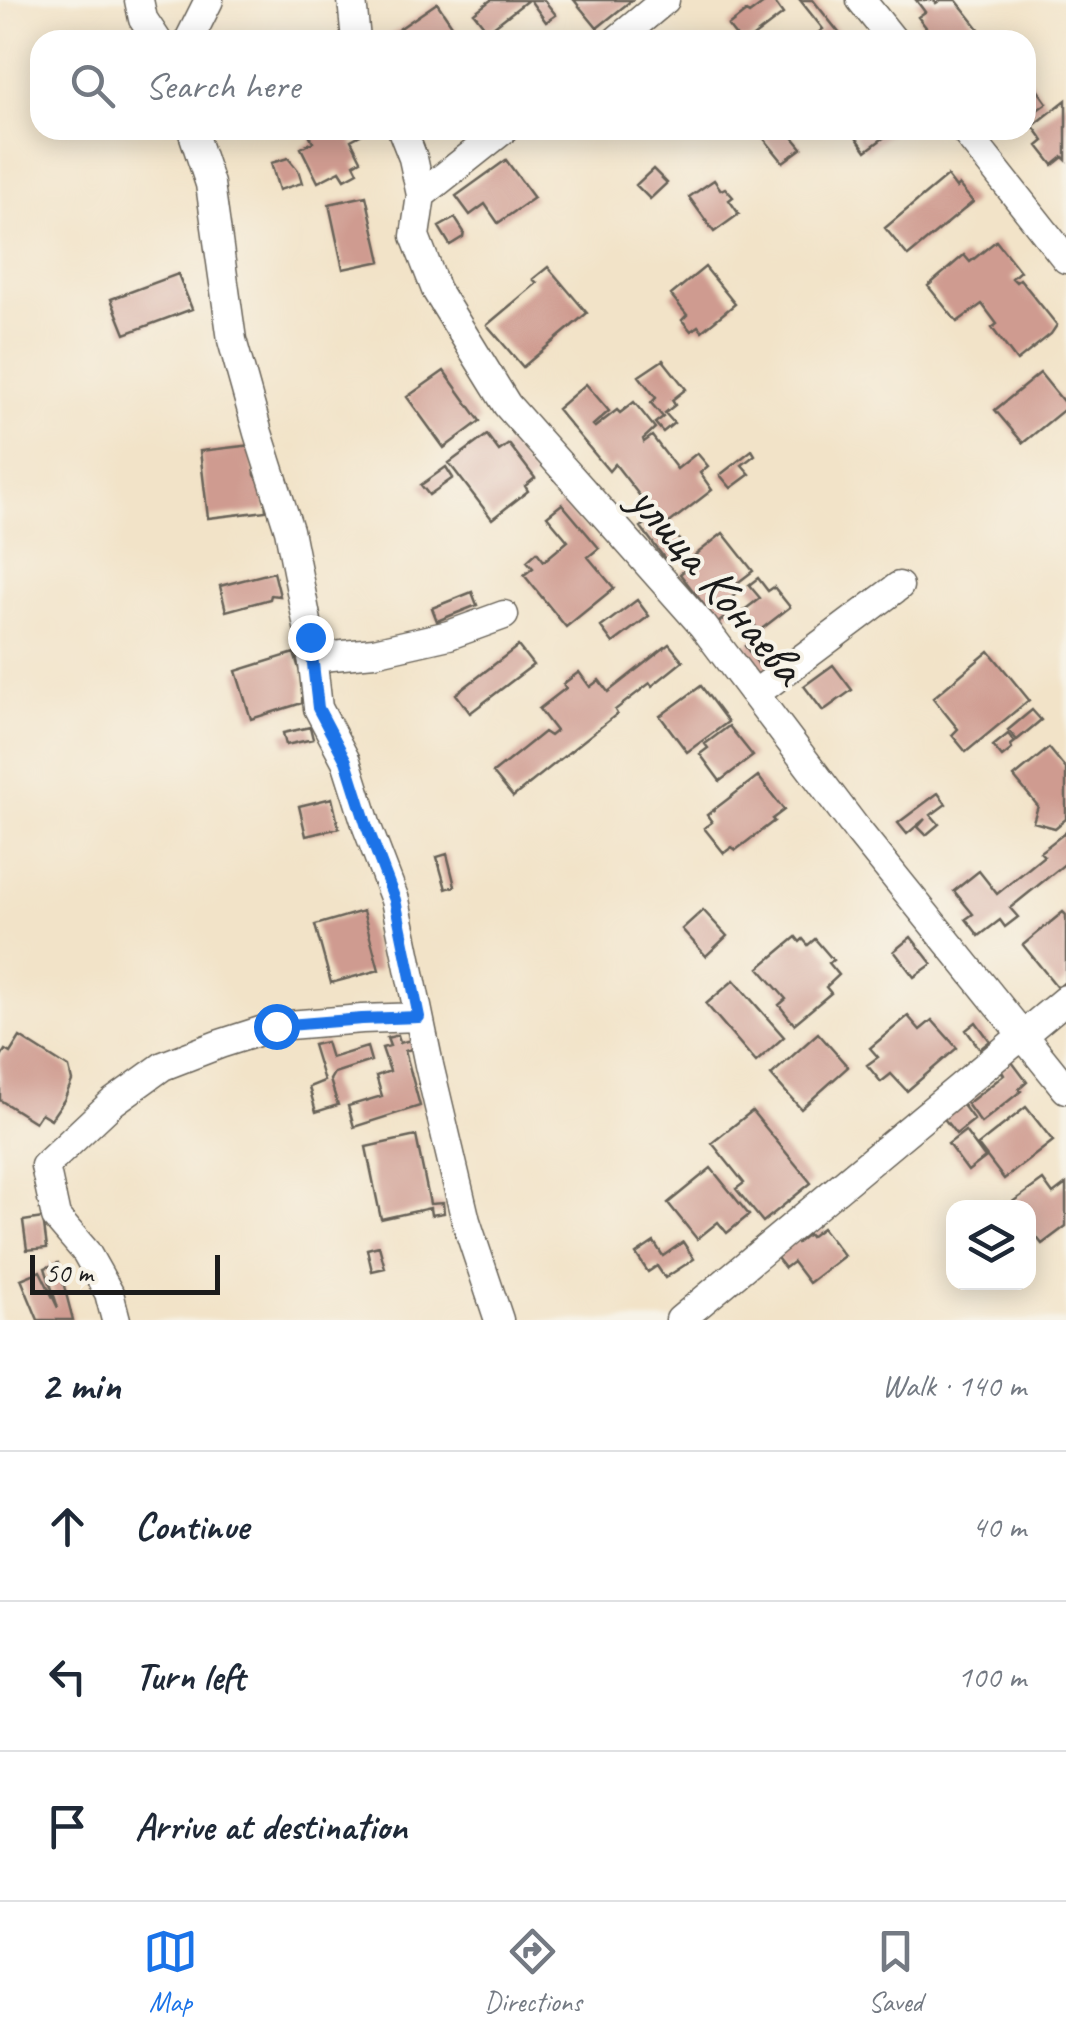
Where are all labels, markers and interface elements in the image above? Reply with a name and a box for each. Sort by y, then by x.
search box [30,30,1036,140]
icon: search [65,58,120,113]
text: Search here [145,62,300,109]
street label: улица Конаева [614,469,822,699]
route end [288,615,334,661]
route start [254,1004,300,1050]
map controls [946,1200,1036,1290]
button: layers [946,1200,1036,1290]
scale bar [30,1250,220,1294]
text: 50 m [45,1255,93,1290]
text: 2 min [40,1359,120,1412]
text: Walk · 140 m [882,1365,1026,1406]
icon: ahead [40,1499,95,1554]
text: Continue [135,1503,249,1550]
text: 40 m [972,1506,1026,1547]
icon: left [40,1649,95,1704]
text: Turn left [135,1653,245,1700]
text: 100 m [957,1656,1026,1697]
icon: arrive [40,1799,95,1854]
text: Arrive at destination [135,1803,407,1850]
tab: Map [143,1924,198,2019]
tab: Directions [484,1924,582,2019]
tab: Saved [868,1924,923,2019]

